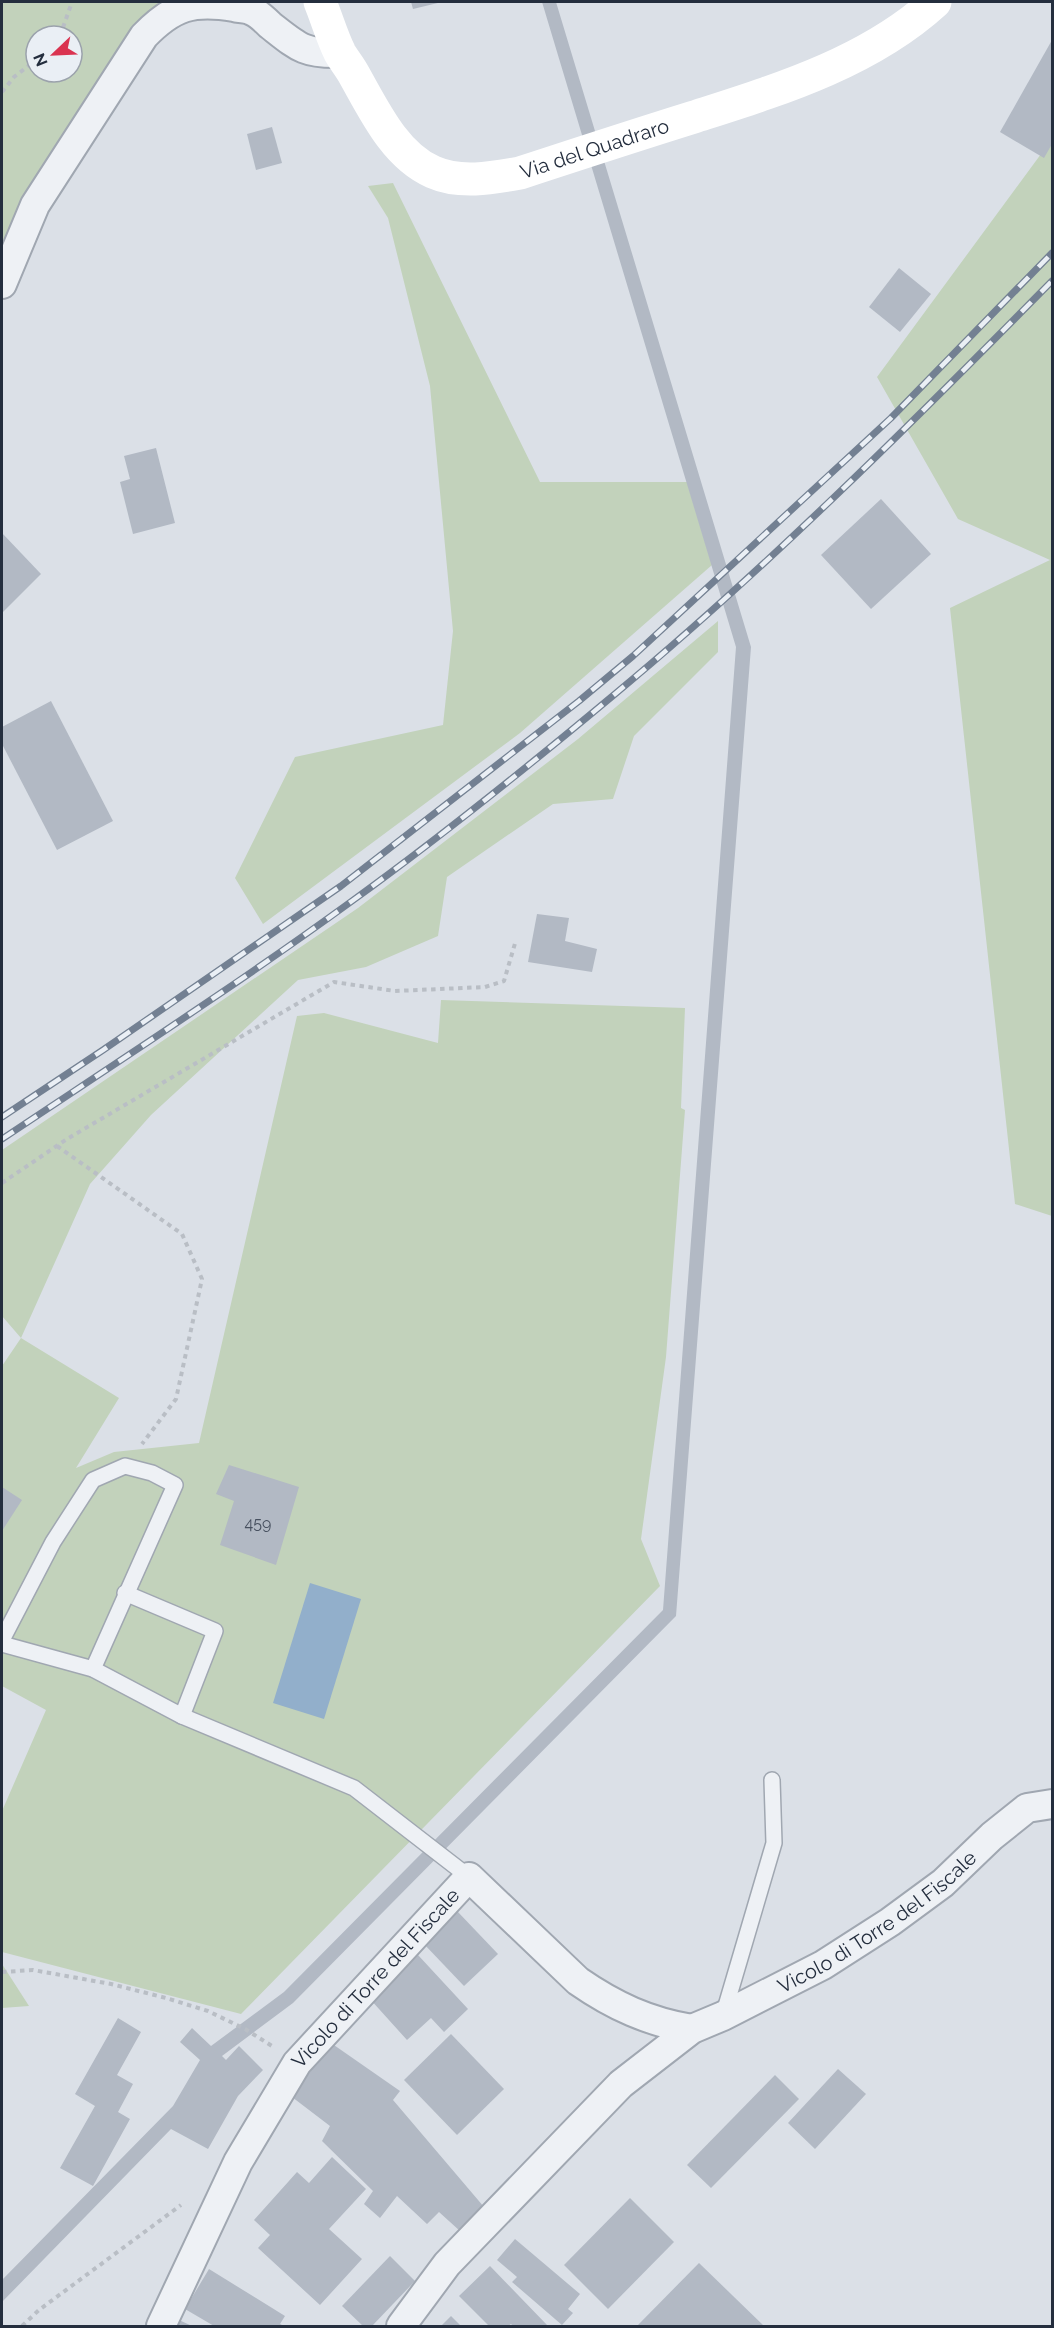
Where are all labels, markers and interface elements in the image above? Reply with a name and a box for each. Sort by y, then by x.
north arrow [24,24,84,84]
text: N [30,50,52,69]
street label: Via del Quadraro [517,114,672,184]
house number: 459 [245,1514,271,1533]
street label: Vicolo di Torre del Fiscale [774,1845,981,1998]
street label: Vicolo di Torre del Fiscale [287,1883,465,2073]

